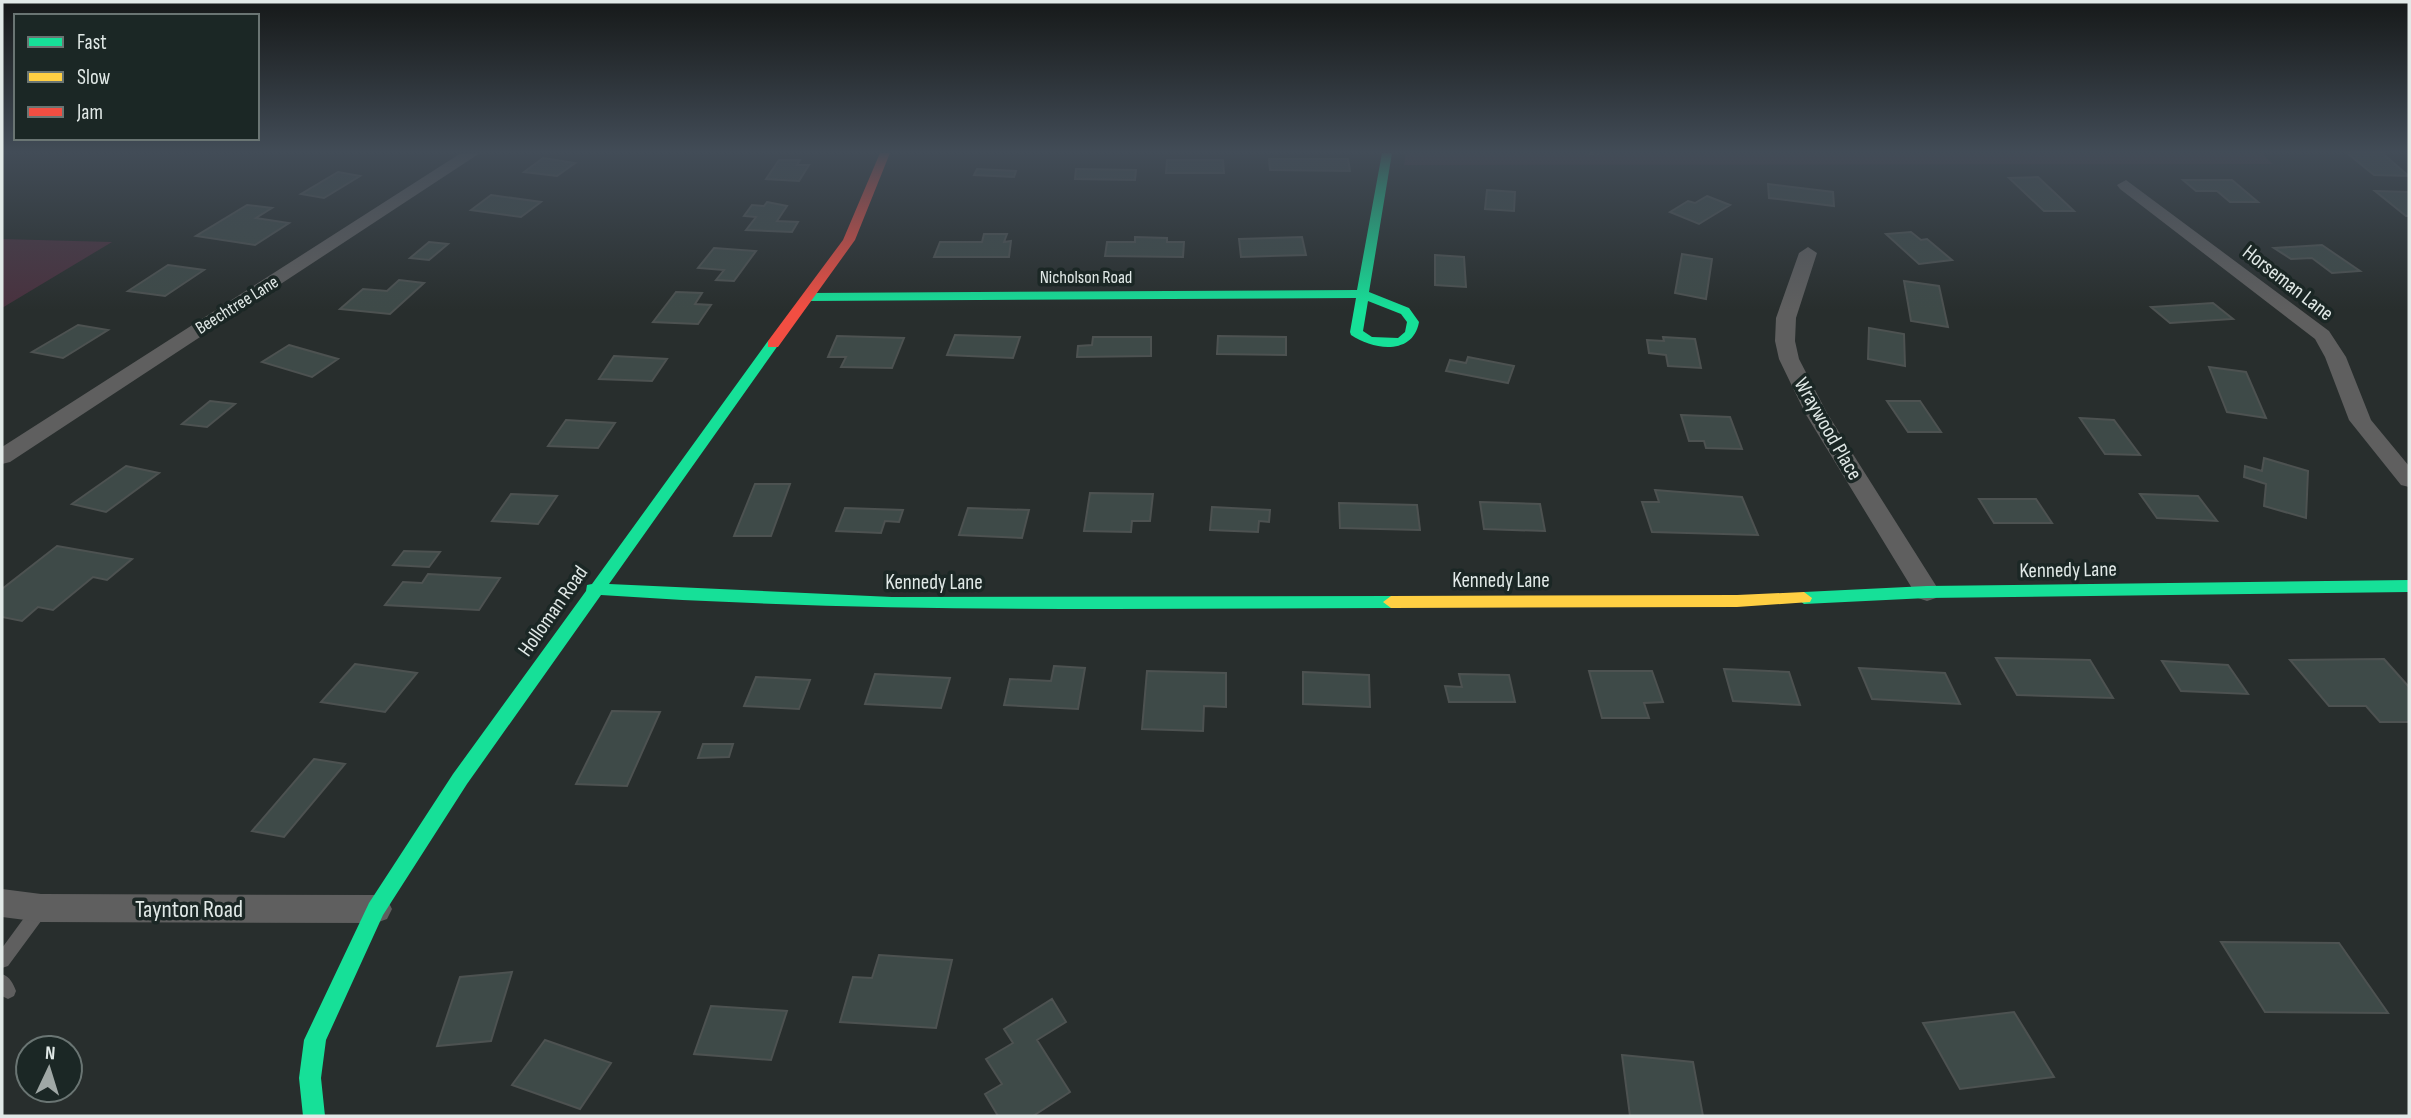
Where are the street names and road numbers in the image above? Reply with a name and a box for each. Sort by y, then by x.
street label: Horseman Lane [2238,240,2338,326]
street label: Nicholson Road [1040,267,1132,288]
street label: Beechtree Lane [192,271,282,339]
street label: Wraywood Place [1789,373,1867,485]
street label: Kennedy Lane [2019,557,2117,583]
street label: Holloman Road [513,561,593,661]
street label: Kennedy Lane [1452,568,1550,593]
street label: Kennedy Lane [885,570,983,595]
street label: Taynton Road [135,895,243,924]

